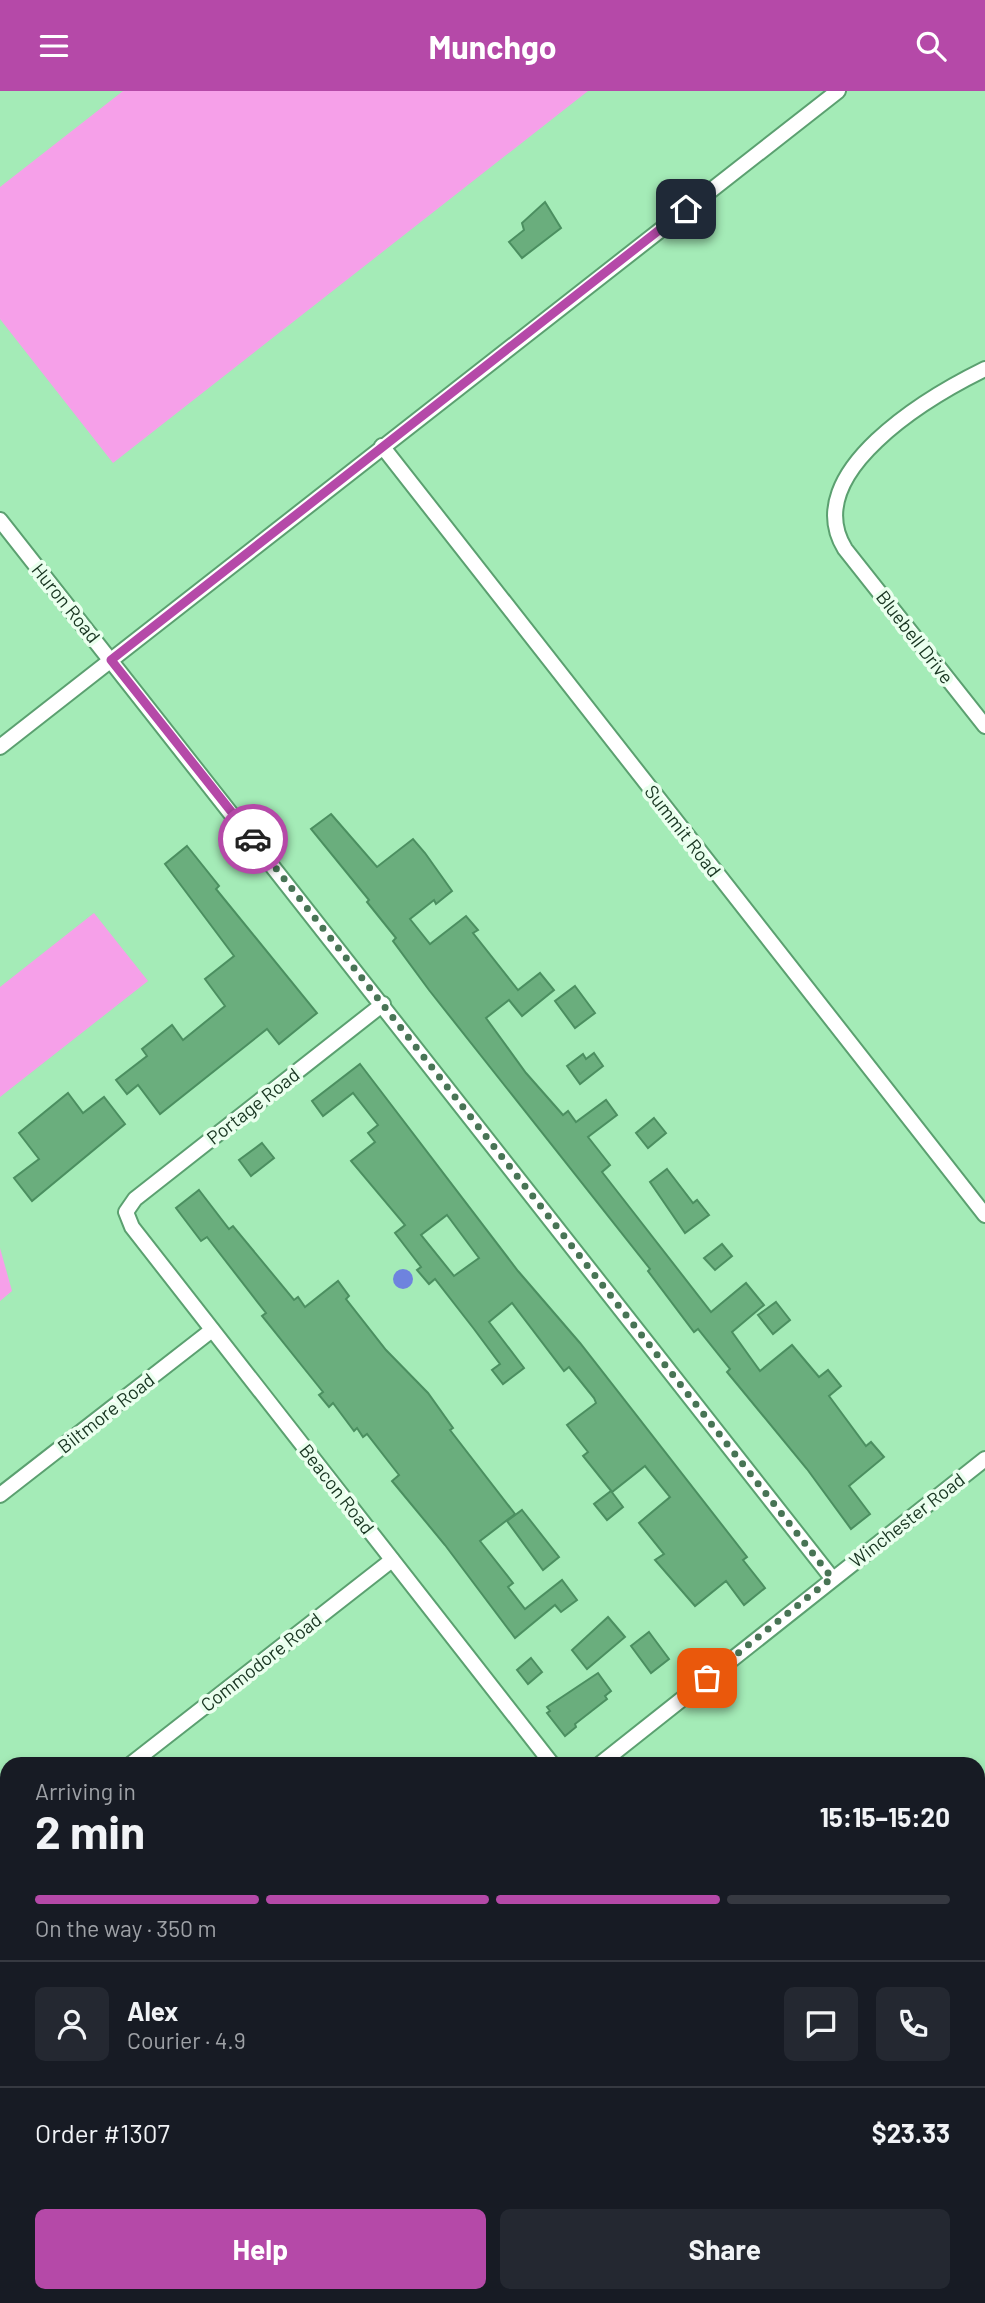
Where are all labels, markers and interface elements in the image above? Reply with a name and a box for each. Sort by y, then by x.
icon: menu [35,27,73,65]
text: Munchgo [428,27,557,65]
icon: search [912,27,950,65]
pin [656,179,716,239]
icon: home [667,190,705,228]
street label: Huron Road [27,558,105,647]
street label: Bluebell Drive [872,586,959,688]
street label: Summit Road [640,780,726,881]
courier [218,804,288,874]
icon: car [234,820,272,858]
street label: Portage Road [202,1062,304,1149]
street label: Biltmore Road [53,1368,159,1458]
street label: Beacon Road [295,1439,380,1538]
street label: Winchester Road [844,1467,969,1572]
street label: Commodore Road [196,1607,326,1716]
pin [677,1648,737,1708]
icon: bag [688,1659,726,1697]
text: Arriving in [35,1777,136,1805]
text: 15:15–15:20 [820,1801,950,1832]
text: 2 min [35,1803,145,1858]
text: On the way · 350 m [35,1914,217,1942]
button: person [35,1987,109,2061]
button: chat [784,1987,858,2061]
button: phone [876,1987,950,2061]
text: Alex [127,1995,178,2026]
text: Courier · 4.9 [127,2026,246,2054]
text: Order #1307 [35,2117,170,2148]
text: $23.33 [872,2117,950,2148]
button: Help [35,2209,486,2289]
button: Share [500,2209,950,2289]

